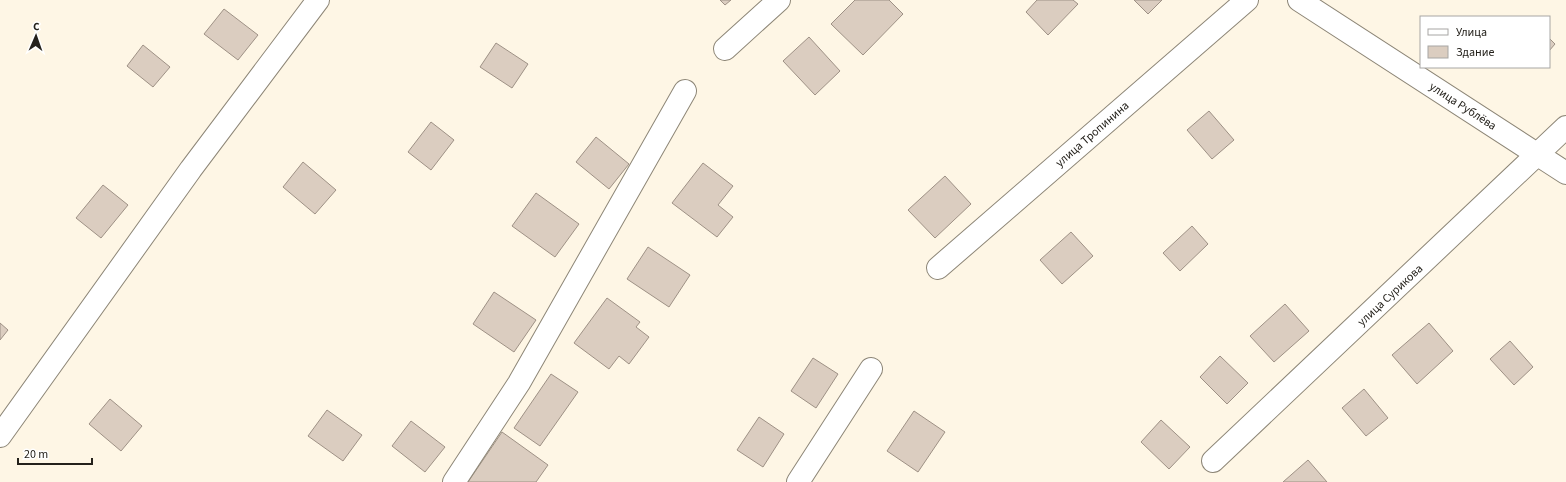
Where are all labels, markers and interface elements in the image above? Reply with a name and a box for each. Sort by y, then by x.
north arrow [16,16,56,56]
legend [1420,16,1550,68]
text: С [33,19,40,34]
text: Улица [1456,24,1487,41]
text: Здание [1456,44,1495,61]
street label: улица Рублёва [1426,78,1500,135]
street label: улица Тропинина [1052,98,1133,171]
street label: улица Сурикова [1354,261,1427,330]
scale bar [18,440,92,466]
text: 20 m [24,446,48,463]

